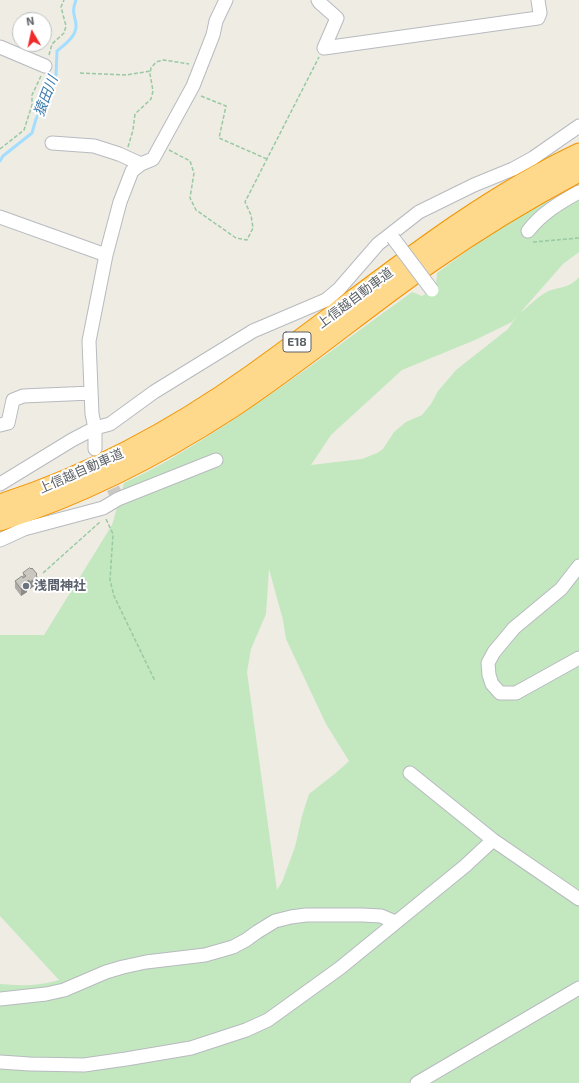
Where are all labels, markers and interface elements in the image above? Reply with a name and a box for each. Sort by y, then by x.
north arrow [12,12,52,52]
text: N [25,14,35,28]
water label: 猿田川 [31,73,61,119]
street label: 上信越自動車道 [314,264,396,332]
road number: E18 [283,332,311,352]
street label: 上信越自動車道 [36,445,126,497]
place label: 浅間神社 [34,578,86,594]
marker: 浅間神社 [21,581,31,591]

